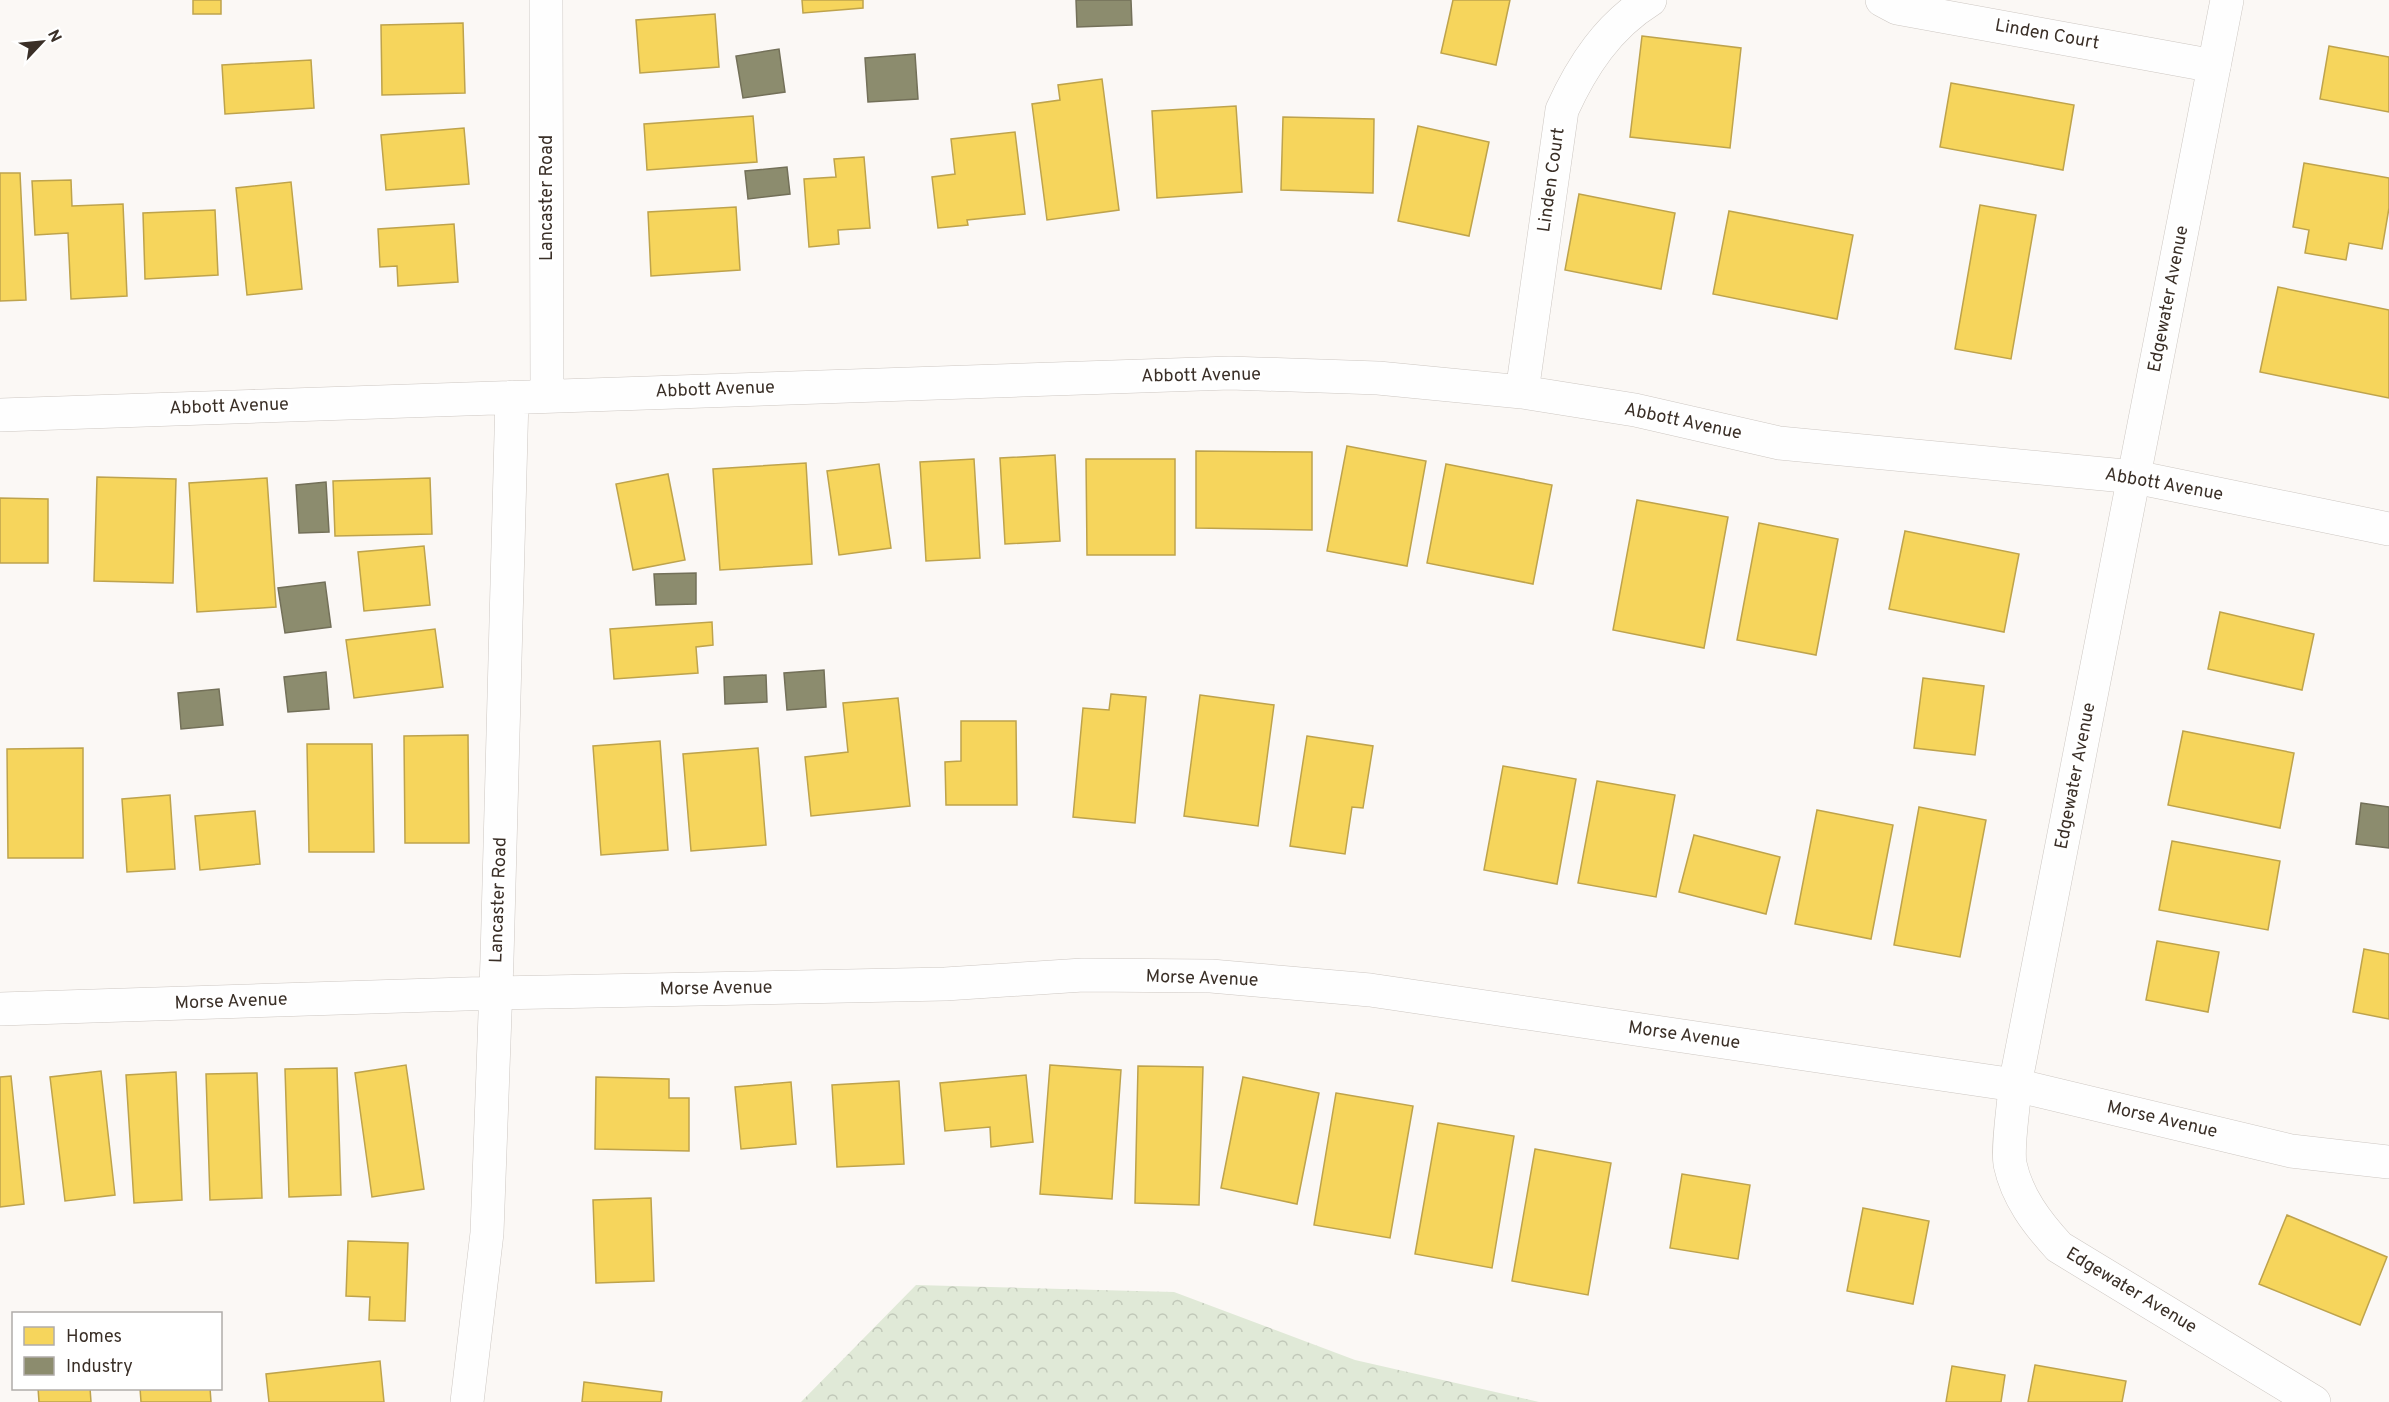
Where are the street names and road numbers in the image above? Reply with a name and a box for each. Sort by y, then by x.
street label: Linden Court [1993,15,2101,55]
street label: Linden Court [1533,126,1571,234]
street label: Lancaster Road [536,135,559,261]
street label: Edgewater Avenue [2144,224,2194,374]
street label: Abbott Avenue [1141,363,1261,389]
street label: Abbott Avenue [655,376,775,404]
street label: Abbott Avenue [169,393,289,421]
street label: Abbott Avenue [1622,398,1744,446]
street label: Abbott Avenue [2103,463,2225,507]
street label: Edgewater Avenue [2051,701,2101,851]
street label: Lancaster Road [485,837,513,963]
street label: Morse Avenue [1145,966,1259,992]
street label: Morse Avenue [659,977,773,1001]
street label: Morse Avenue [174,989,288,1015]
street label: Morse Avenue [1626,1017,1742,1055]
street label: Morse Avenue [2104,1096,2220,1144]
street label: Edgewater Avenue [2061,1243,2201,1339]

